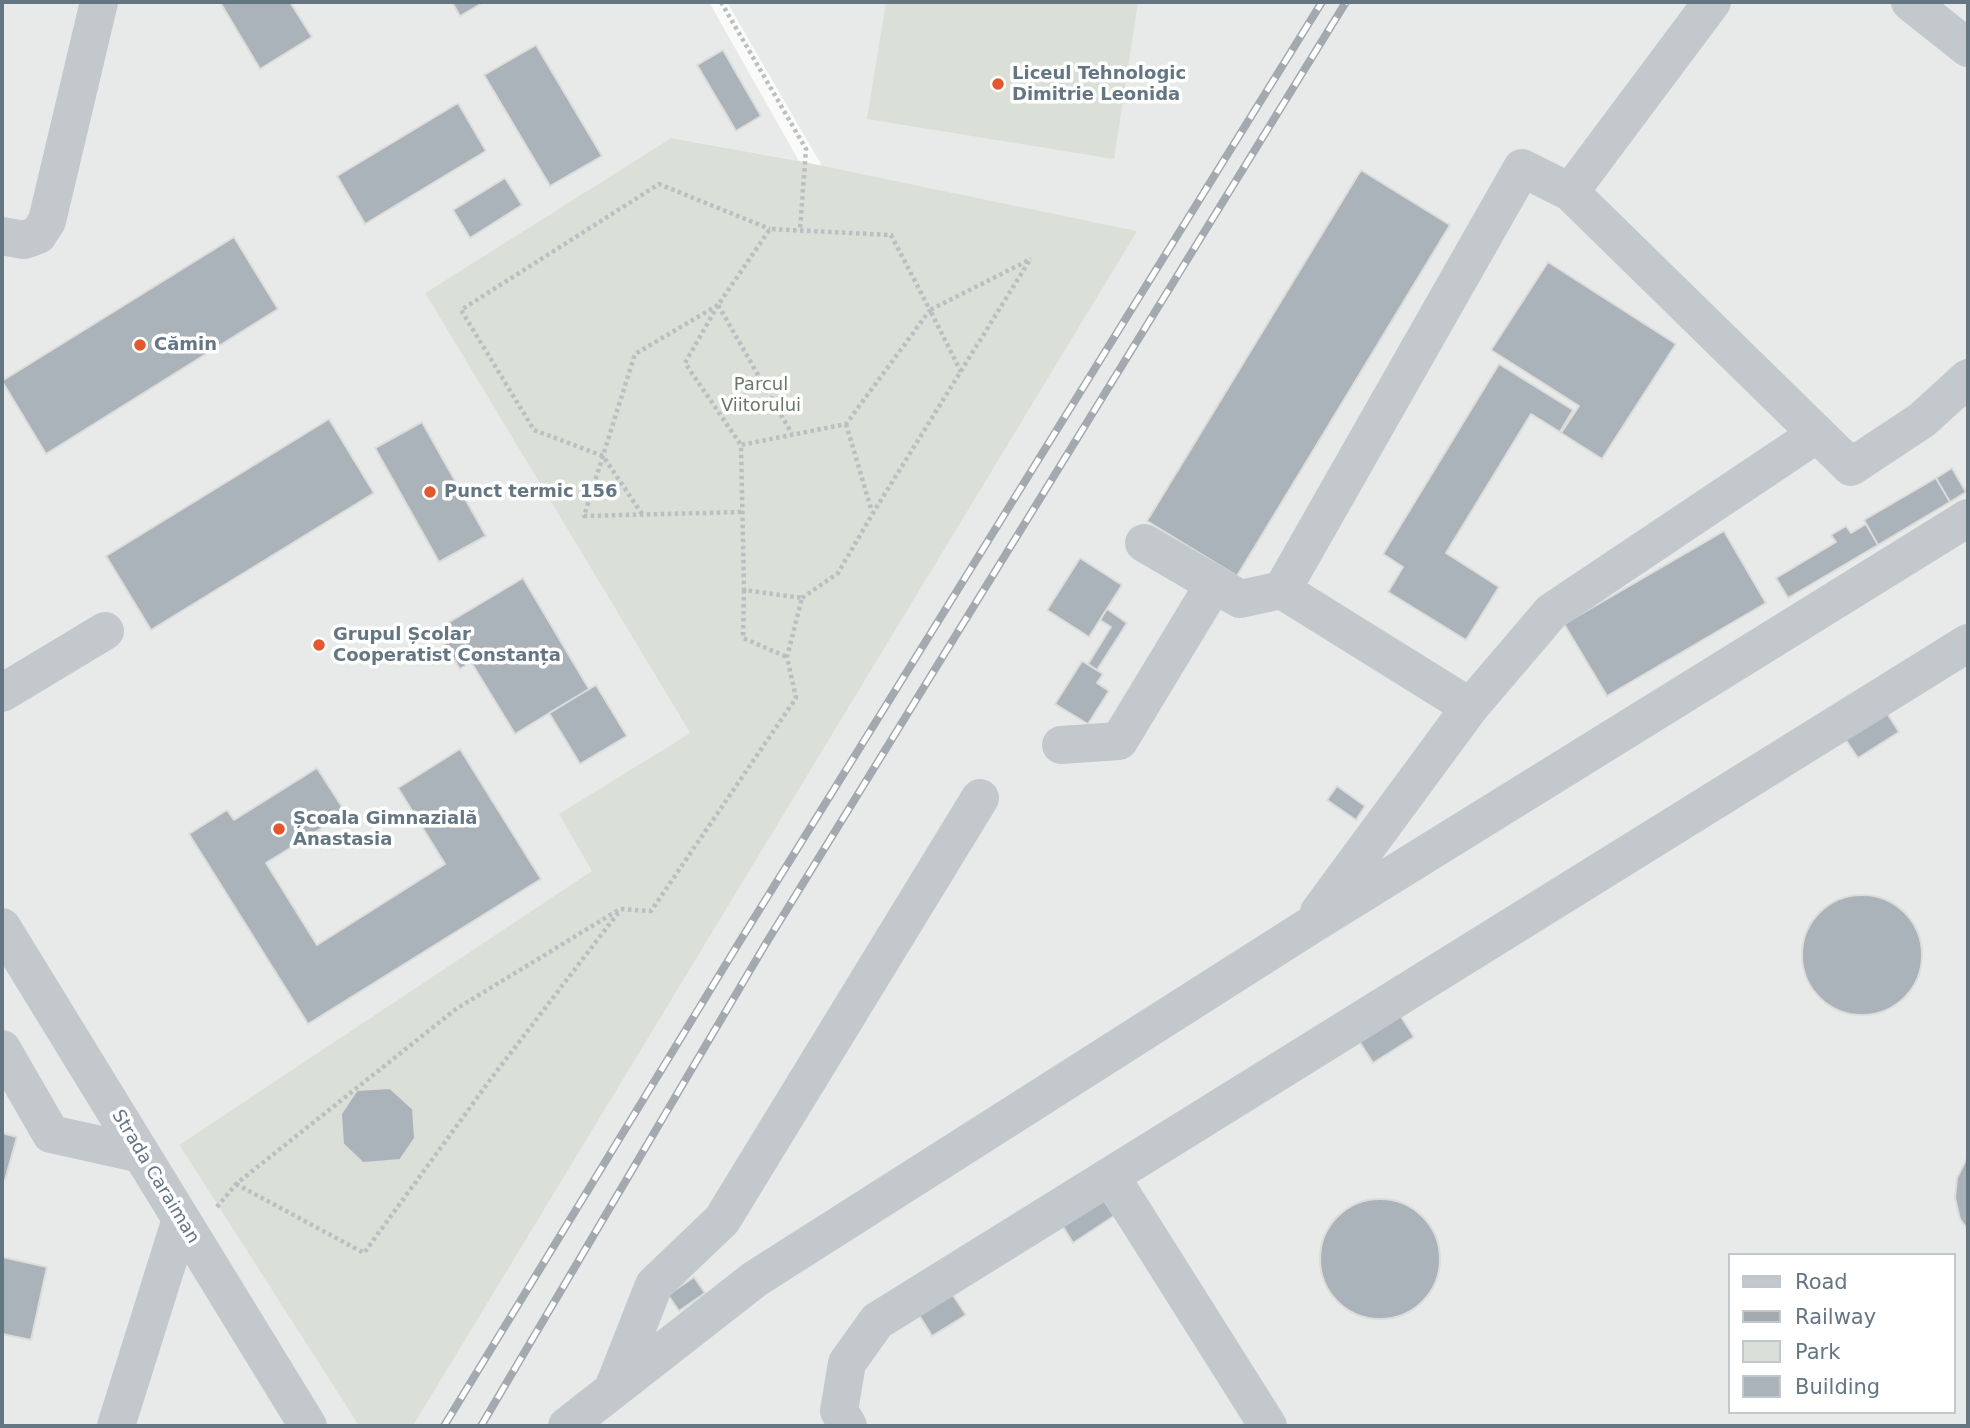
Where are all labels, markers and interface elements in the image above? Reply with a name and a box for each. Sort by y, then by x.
place label: Liceul Tehnologic Dimitrie Leonida [1012,63,1186,106]
marker: Liceul Tehnologic Dimitrie Leonida [990,76,1006,92]
place label: Cămin [154,334,217,356]
marker: Cămin [132,337,148,353]
park label: Parcul Viitorului [721,374,801,416]
place label: Punct termic 156 [444,481,617,503]
marker: Punct termic 156 [422,484,438,500]
place label: Grupul Școlar Cooperatist Constanța [333,624,561,666]
marker: Grupul Școlar Cooperatist Constanța [311,637,327,653]
place label: Școala Gimnazială Anastasia [293,808,477,850]
marker: Școala Gimnazială Anastasia [271,821,287,837]
street label: Strada Caraiman [107,1106,203,1248]
legend [1728,1253,1956,1414]
text: Road [1795,1270,1848,1294]
text: Railway [1795,1305,1876,1329]
text: Park [1795,1340,1840,1364]
text: Building [1795,1375,1880,1399]

